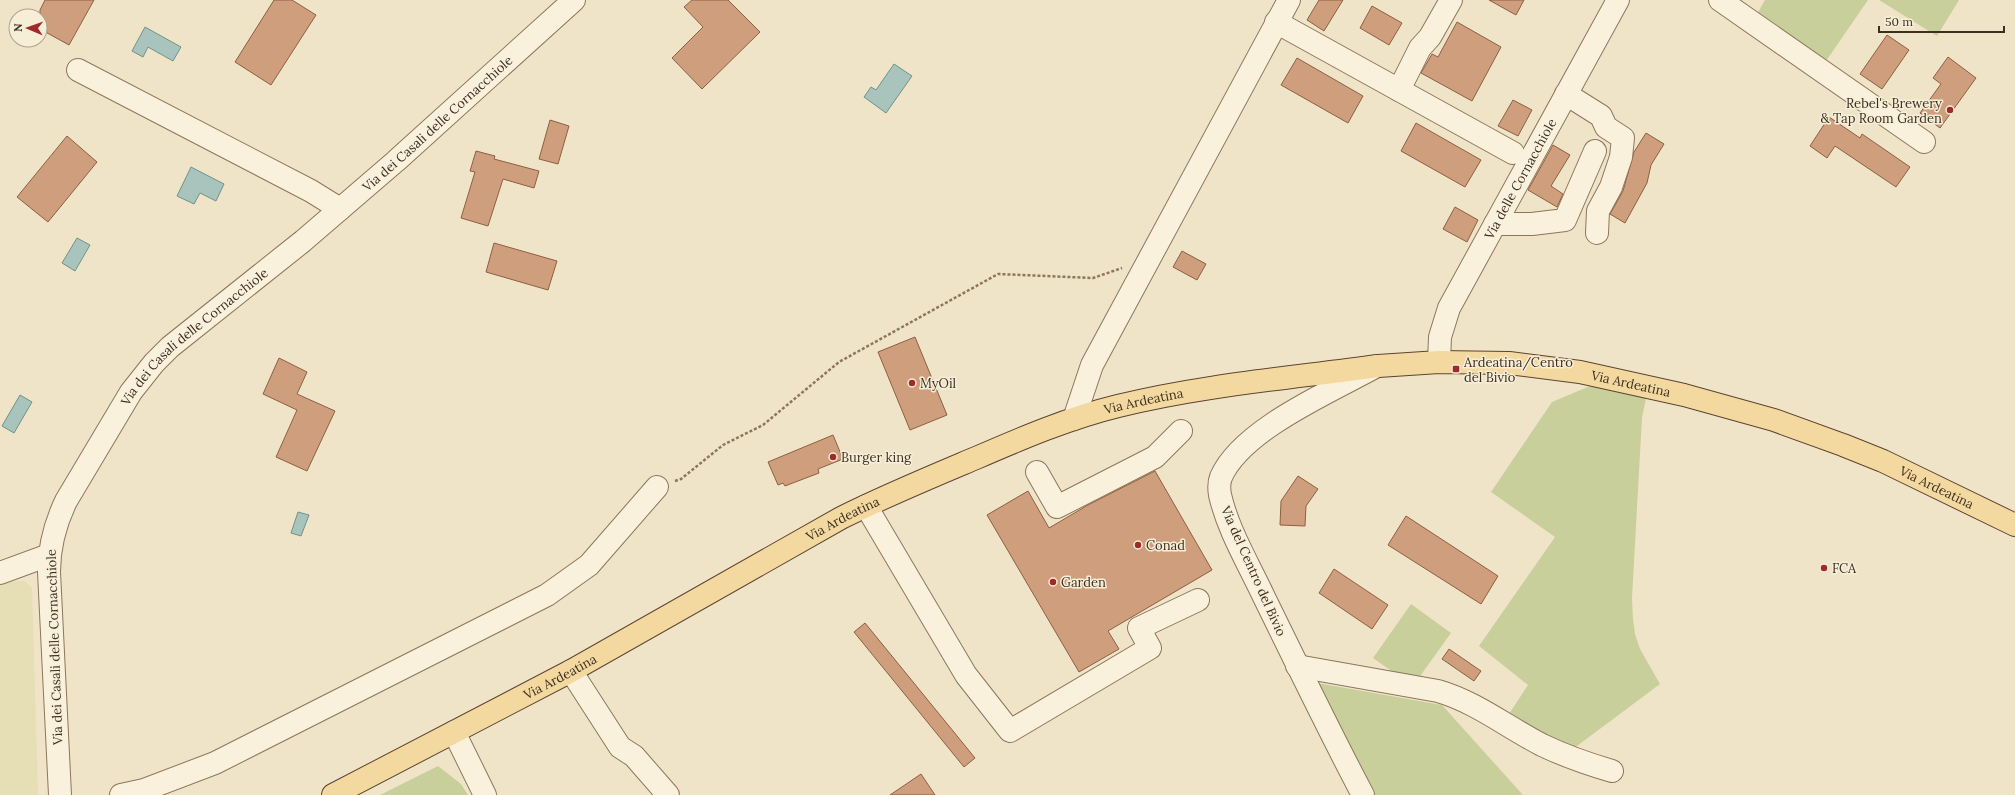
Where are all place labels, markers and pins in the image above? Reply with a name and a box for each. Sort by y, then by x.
place label: Rebel's Brewery & Tap Room Garden [1820,95,1942,127]
marker: Rebel's Brewery & Tap Room Garden [1945,105,1955,115]
place label: Ardeatina/Centro del Bivio [1463,354,1573,386]
marker: Ardeatina/Centro del Bivio [1451,364,1461,374]
place label: MyOil [920,375,957,392]
marker: MyOil [907,378,917,388]
place label: Burger king [841,449,912,466]
marker: Burger king [828,452,838,462]
place label: Conad [1146,537,1185,554]
marker: Conad [1133,540,1143,550]
place label: FCA [1832,560,1857,577]
marker: FCA [1819,563,1829,573]
place label: Garden [1061,574,1106,591]
marker: Garden [1048,577,1058,587]

